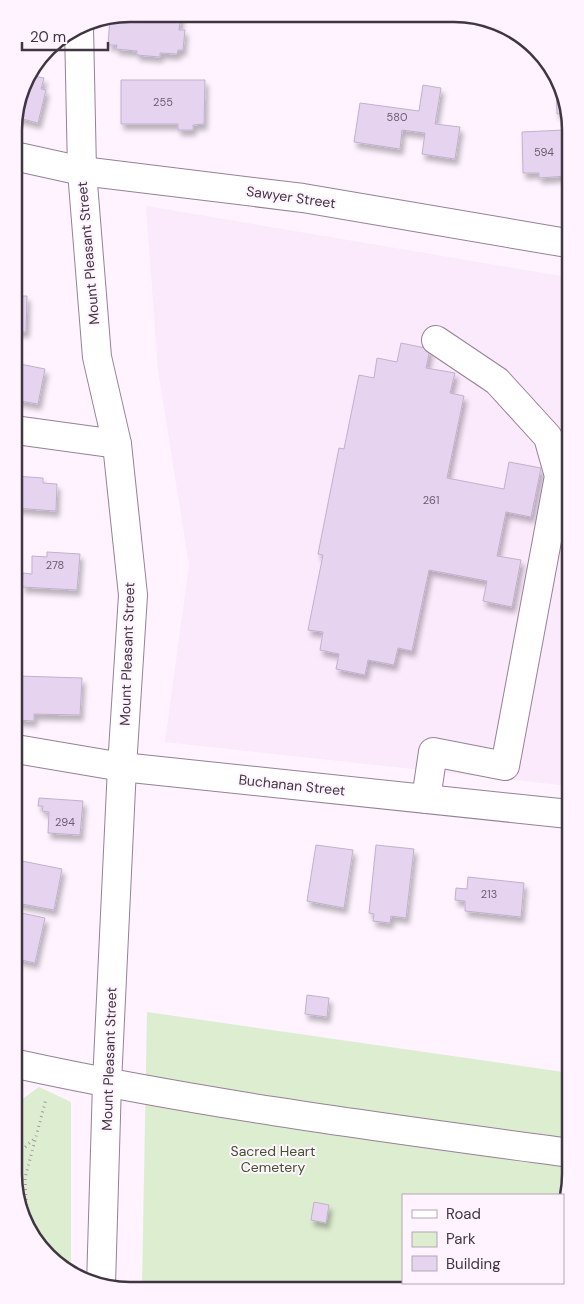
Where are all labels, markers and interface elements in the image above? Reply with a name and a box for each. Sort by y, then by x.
scale bar [22,20,109,52]
text: 20 m [30,27,66,47]
house number: 255 [153,95,173,109]
house number: 580 [387,110,407,124]
house number: 594 [534,145,554,159]
street label: Mount Pleasant Street [73,181,103,325]
street label: Sawyer Street [245,182,337,212]
house number: 261 [423,493,439,507]
house number: 278 [46,558,64,572]
street label: Mount Pleasant Street [115,582,139,726]
street label: Buchanan Street [238,770,346,800]
house number: 294 [55,815,75,829]
house number: 213 [481,887,497,901]
street label: Mount Pleasant Street [97,987,121,1131]
park label: Sacred Heart Cemetery [231,1142,315,1176]
legend [402,1194,564,1284]
text: Road [446,1204,481,1224]
text: Park [446,1229,476,1249]
text: Building [446,1254,501,1274]

